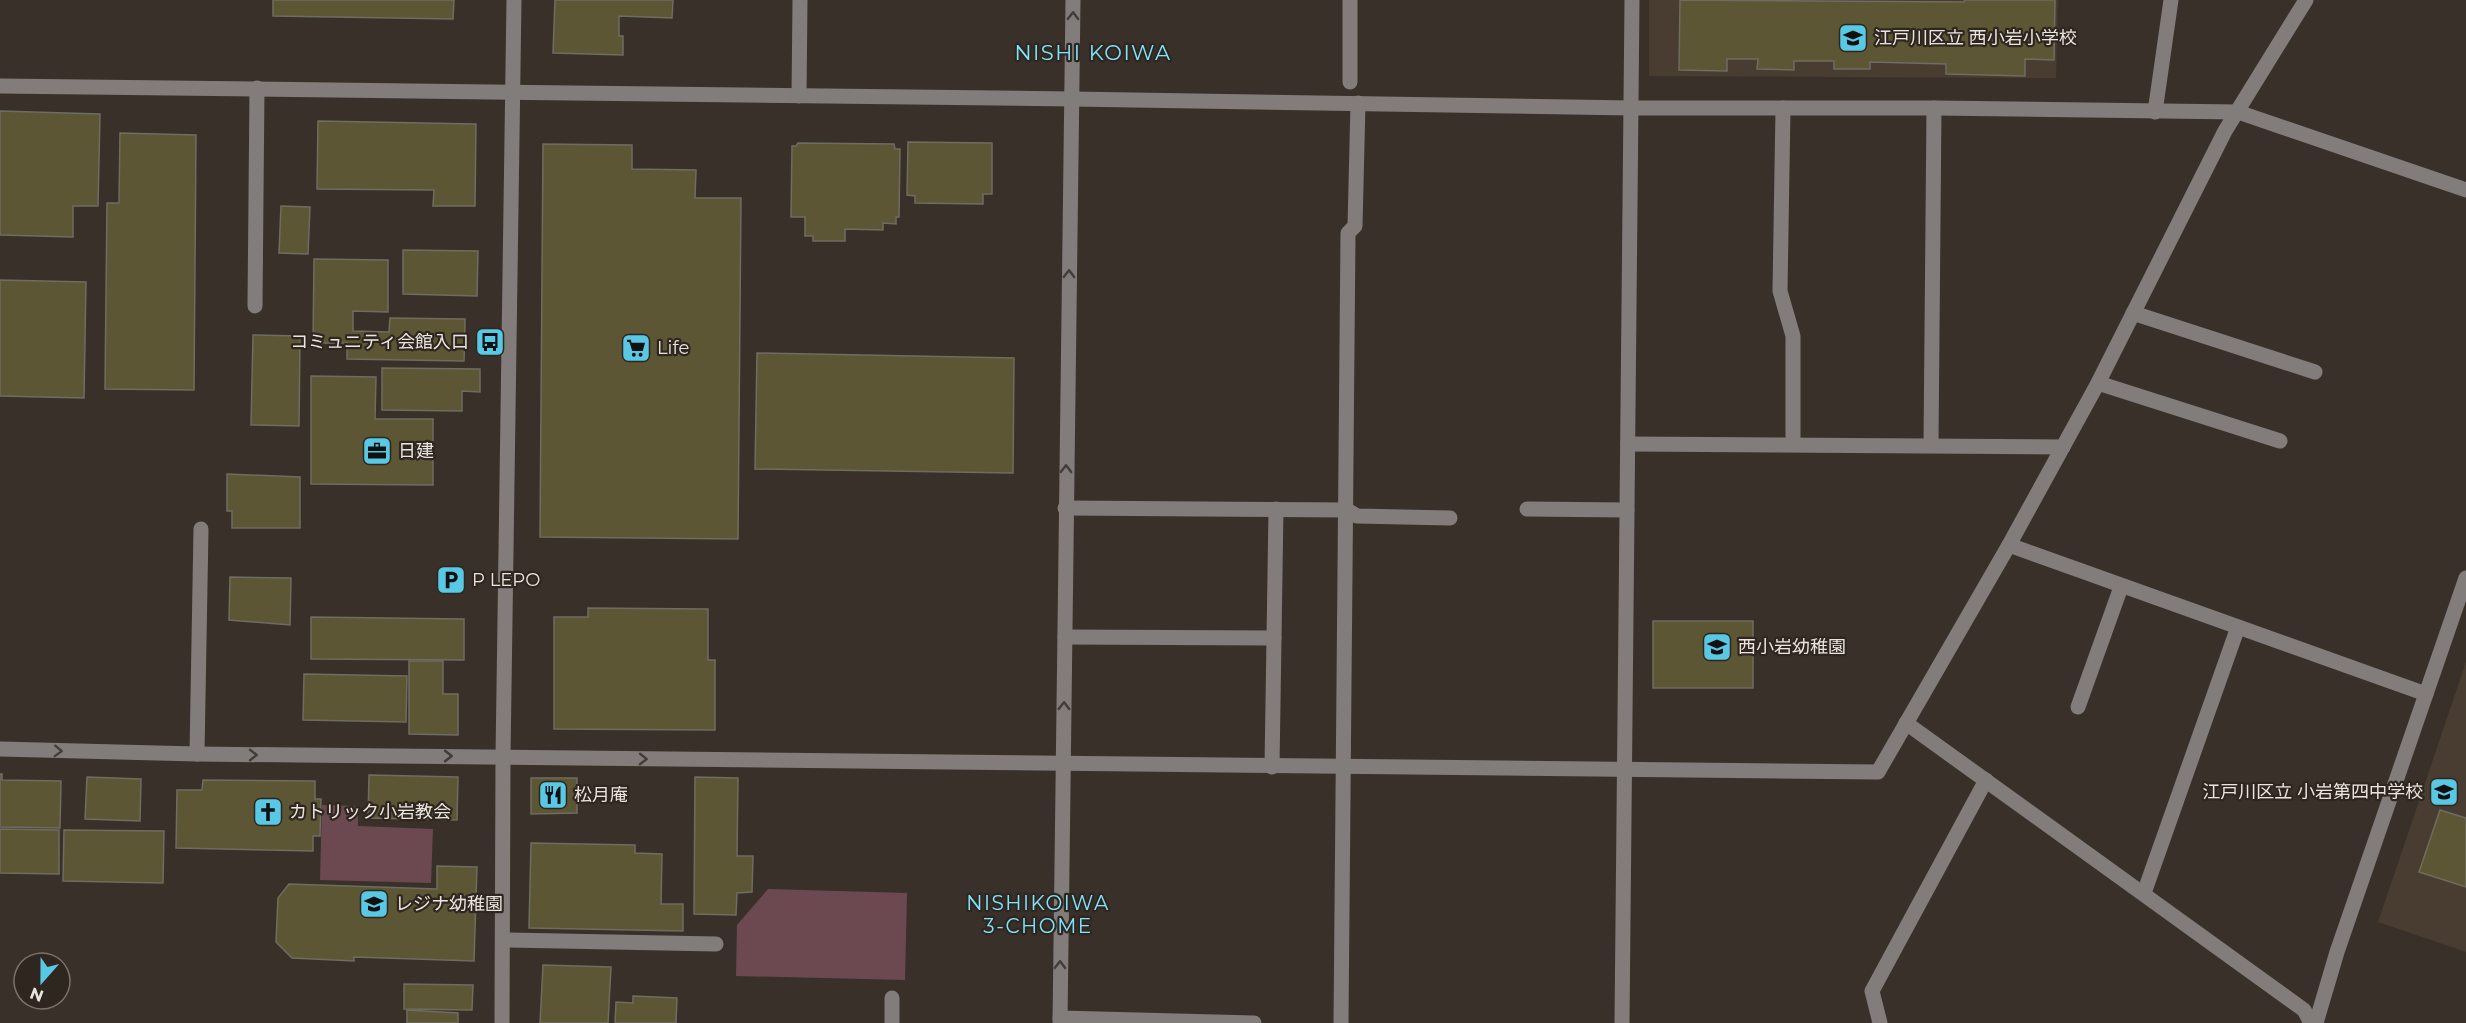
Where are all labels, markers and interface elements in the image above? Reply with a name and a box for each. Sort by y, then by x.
one-way arrow [1067,12,1079,21]
school or university icon: 江戸川区立 西小岩小学校 [1837,22,1869,54]
place label: 江戸川区立 西小岩小学校 [1874,27,2077,49]
district label: NISHI KOIWA [1014,40,1172,65]
one-way arrow [1063,270,1075,279]
bus stop icon: コミュニティ会館入口 [474,326,506,358]
place label: コミュニティ会館入口 [290,331,469,353]
supermarket icon: Life [620,332,652,364]
place label: Life [657,337,689,359]
office icon: 日建 [361,435,393,467]
place label: 日建 [398,440,434,462]
one-way arrow [1060,465,1072,474]
parking icon: P LEPO [435,564,467,596]
place label: P LEPO [472,569,540,591]
school or university icon: 西小岩幼稚園 [1701,631,1733,663]
place label: 西小岩幼稚園 [1738,636,1846,658]
one-way arrow [1058,702,1070,711]
one-way arrow [54,744,63,757]
one-way arrow [249,749,258,761]
one-way arrow [444,750,453,762]
one-way arrow [639,753,648,765]
school or university icon: 江戸川区立 小岩第四中学校 [2428,776,2460,808]
restaurant icon: 松月庵 [537,779,569,811]
place label: 江戸川区立 小岩第四中学校 [2202,781,2423,803]
place label: 松月庵 [574,784,628,806]
church icon: カトリック小岩教会 [252,796,284,828]
place label: カトリック小岩教会 [289,801,451,823]
school or university icon: レジナ幼稚園 [358,888,390,920]
district label: NISHIKOIWA 3-CHOME [966,891,1110,938]
place label: レジナ幼稚園 [395,893,503,915]
north arrow [12,951,72,1011]
one-way arrow [1054,960,1067,969]
text: N [27,983,46,1006]

